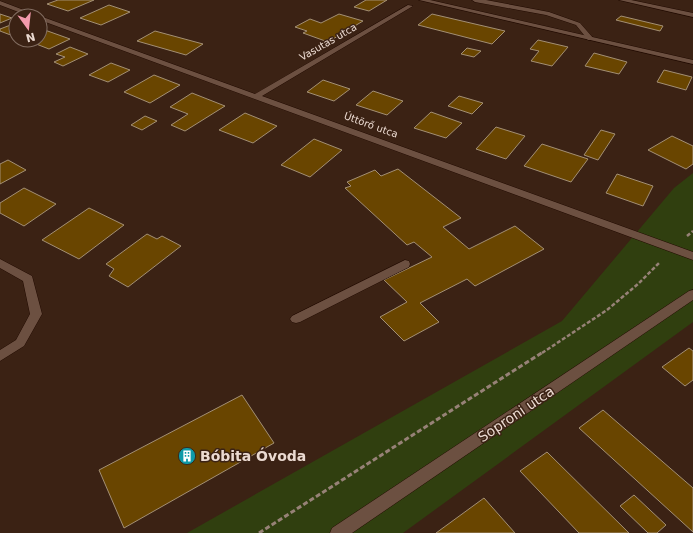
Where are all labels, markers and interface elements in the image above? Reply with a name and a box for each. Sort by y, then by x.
north arrow [8,8,48,48]
street label: Vasutas utca [298,21,358,63]
text: N [24,30,37,45]
street label: Úttörő utca [343,109,400,140]
street label: Soproni utca [475,383,557,445]
building icon: Bóbita Óvoda [177,446,197,466]
place label: Bóbita Óvoda [200,447,306,464]

